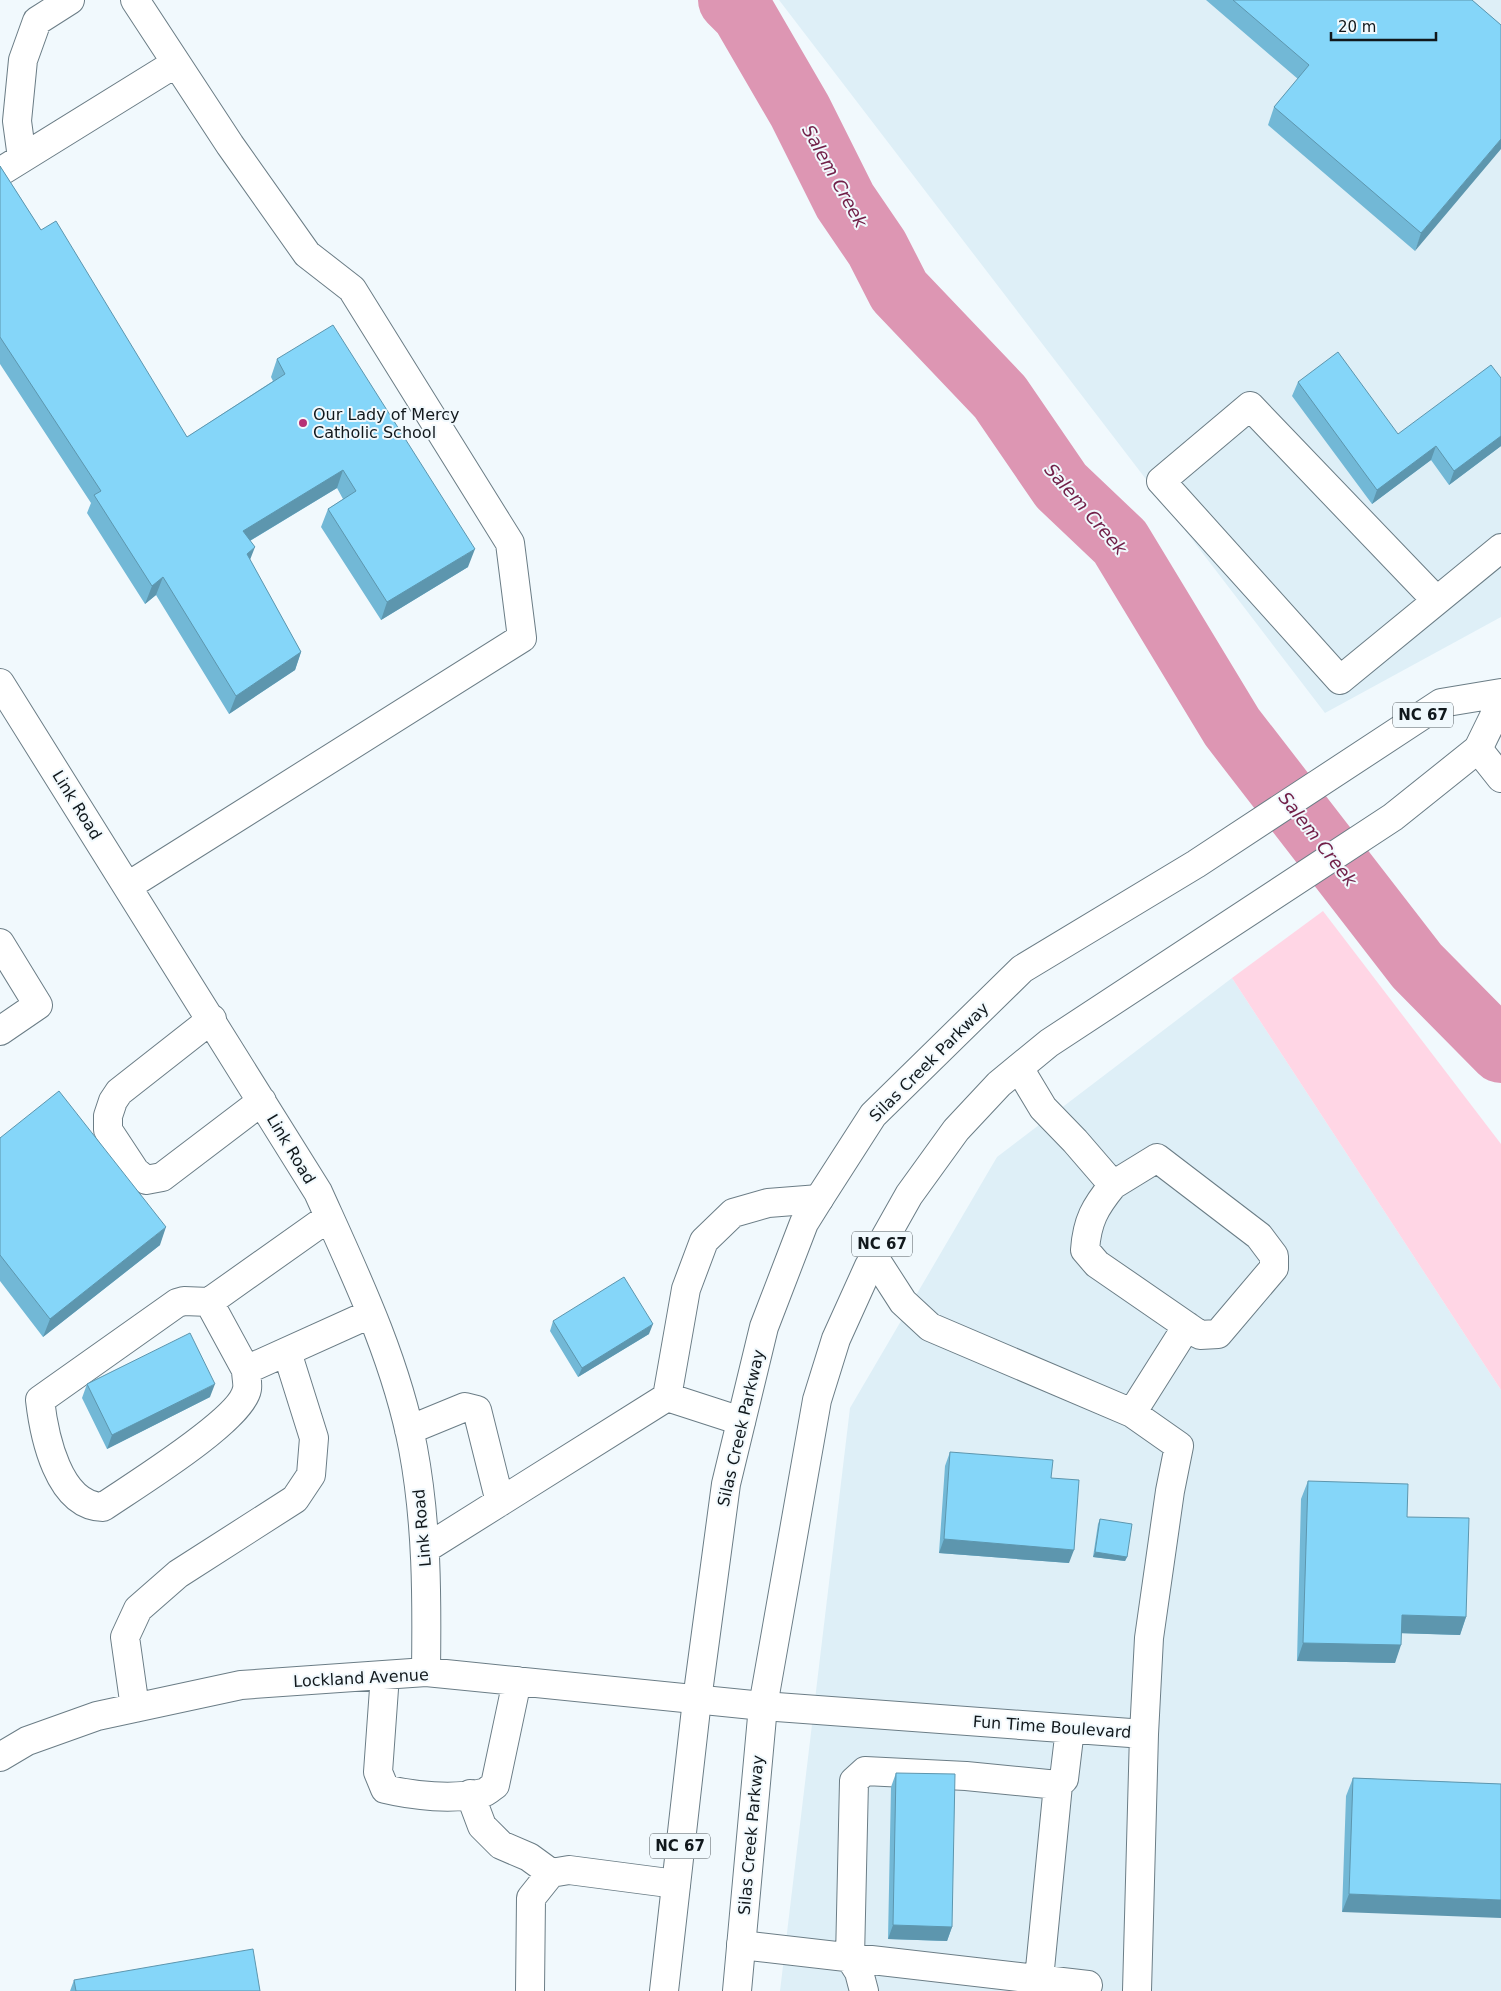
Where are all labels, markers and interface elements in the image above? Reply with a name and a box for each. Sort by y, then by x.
scale bar [1331,10,1436,42]
text: 20 m [1338,18,1376,36]
water label: Salem Creek [798,121,873,232]
place label: Our Lady of Mercy Catholic School [313,405,459,442]
marker: Our Lady of Mercy Catholic School [297,417,309,429]
water label: Salem Creek [1041,459,1132,560]
road number: NC 67 [1393,702,1453,728]
street label: Link Road [48,767,106,843]
water label: Salem Creek [1275,787,1362,892]
street label: Silas Creek Parkway [865,998,993,1126]
street label: Link Road [263,1111,319,1187]
road number: NC 67 [852,1232,912,1256]
street label: Silas Creek Parkway [714,1348,768,1508]
street label: Link Road [409,1488,435,1568]
street label: Lockland Avenue [293,1665,429,1691]
street label: Fun Time Boulevard [972,1712,1132,1742]
street label: Silas Creek Parkway [735,1754,767,1916]
road number: NC 67 [650,1834,710,1858]

